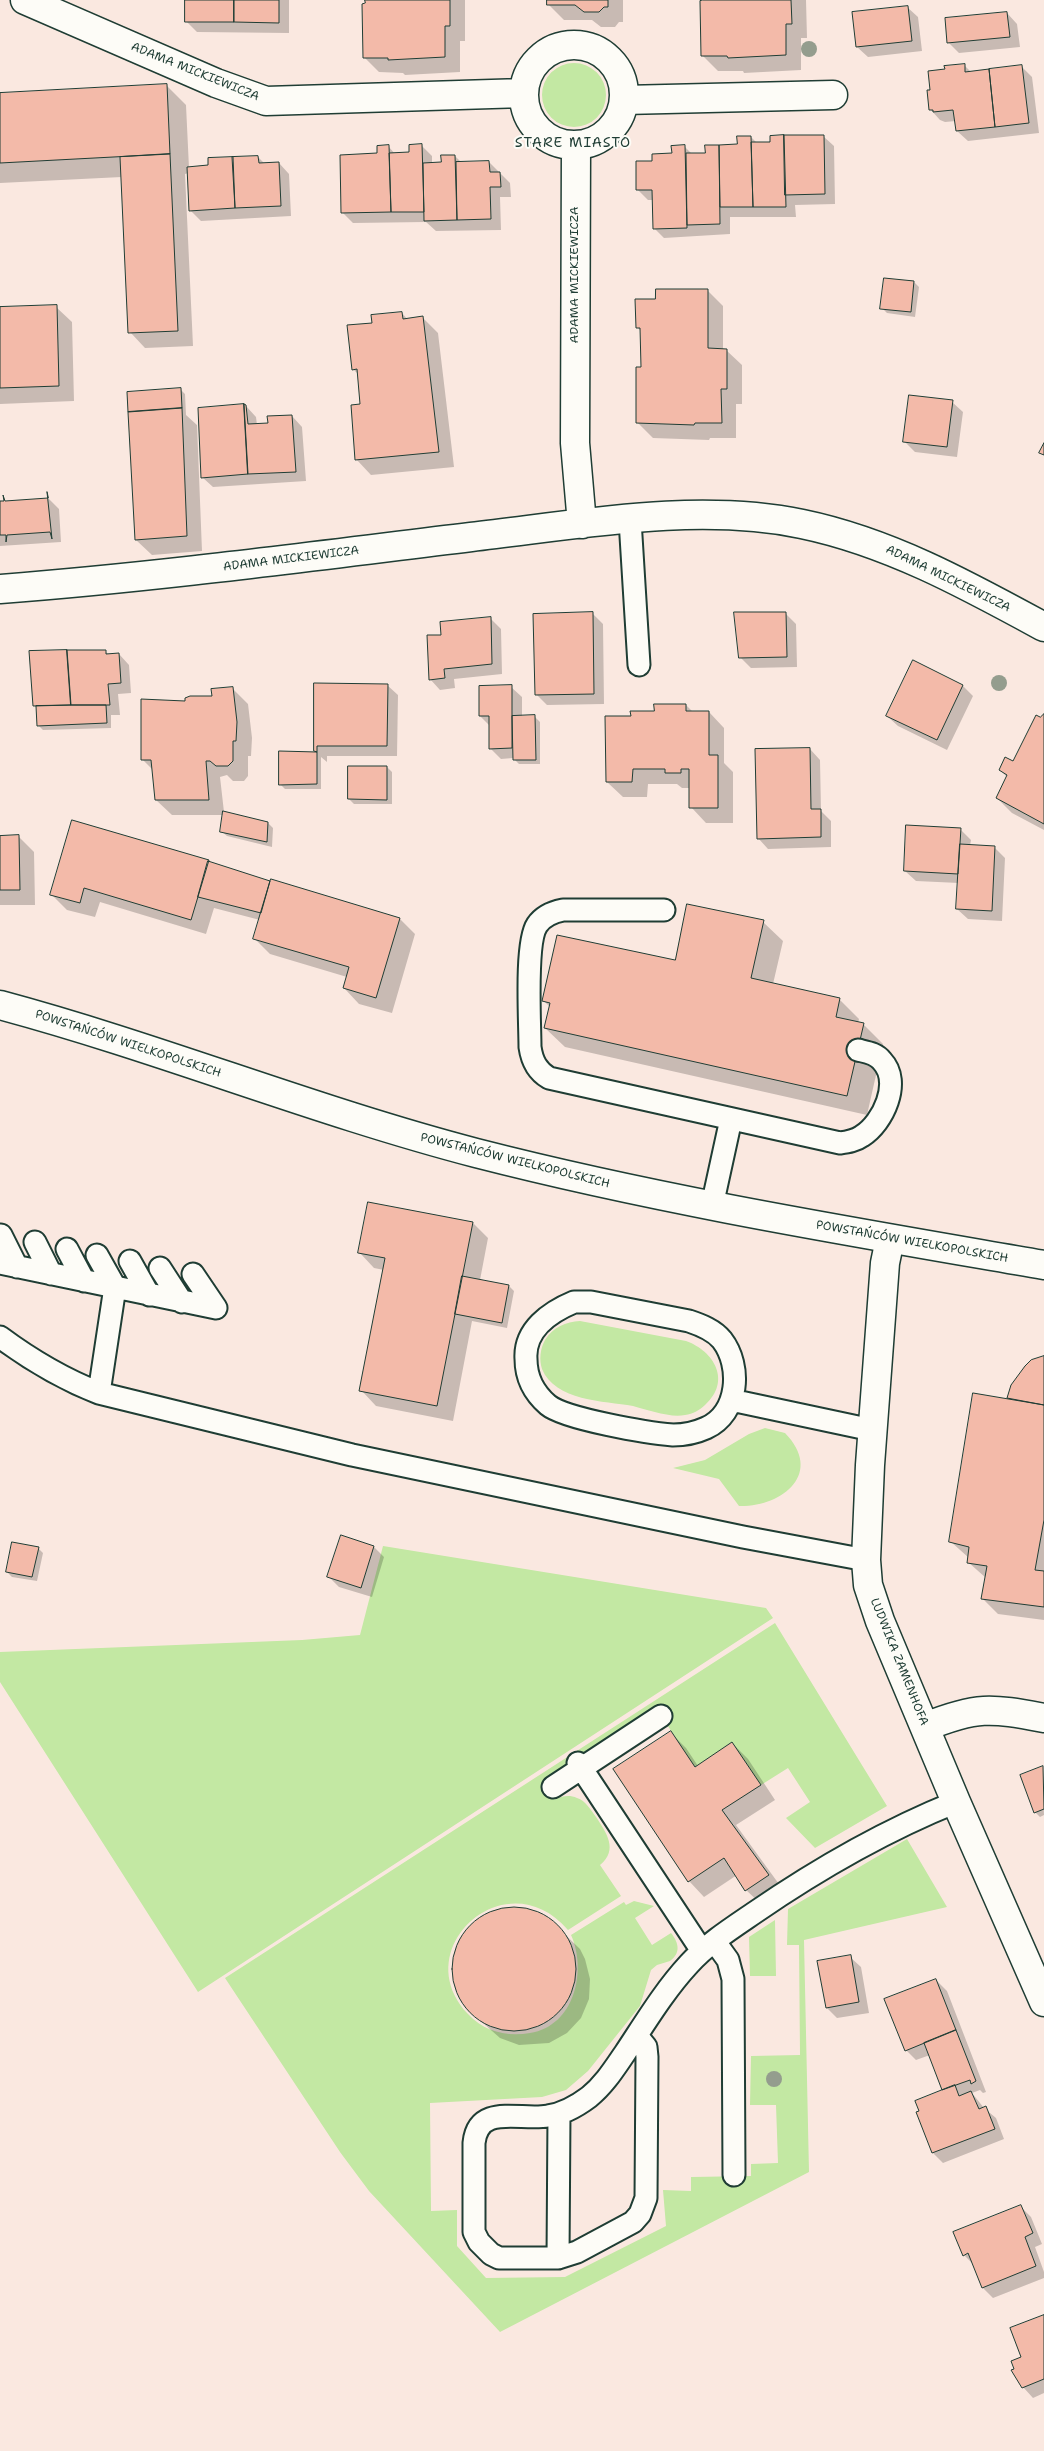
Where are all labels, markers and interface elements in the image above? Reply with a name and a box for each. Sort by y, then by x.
street label: ADAMA MICKIEWICZA [129,40,261,104]
district label: STARE MIASTO [513,135,633,151]
street label: ADAMA MICKIEWICZA [568,207,582,343]
street label: ADAMA MICKIEWICZA [883,543,1013,615]
street label: ADAMA MICKIEWICZA [222,544,360,574]
street label: POWSTAŃCÓW WIELKOPOLSKICH [33,1007,223,1081]
street label: POWSTAŃCÓW WIELKOPOLSKICH [419,1130,611,1192]
street label: POWSTAŃCÓW WIELKOPOLSKICH [815,1218,1009,1266]
street label: LUDWIKA ZAMENHOFA [867,1596,931,1728]

